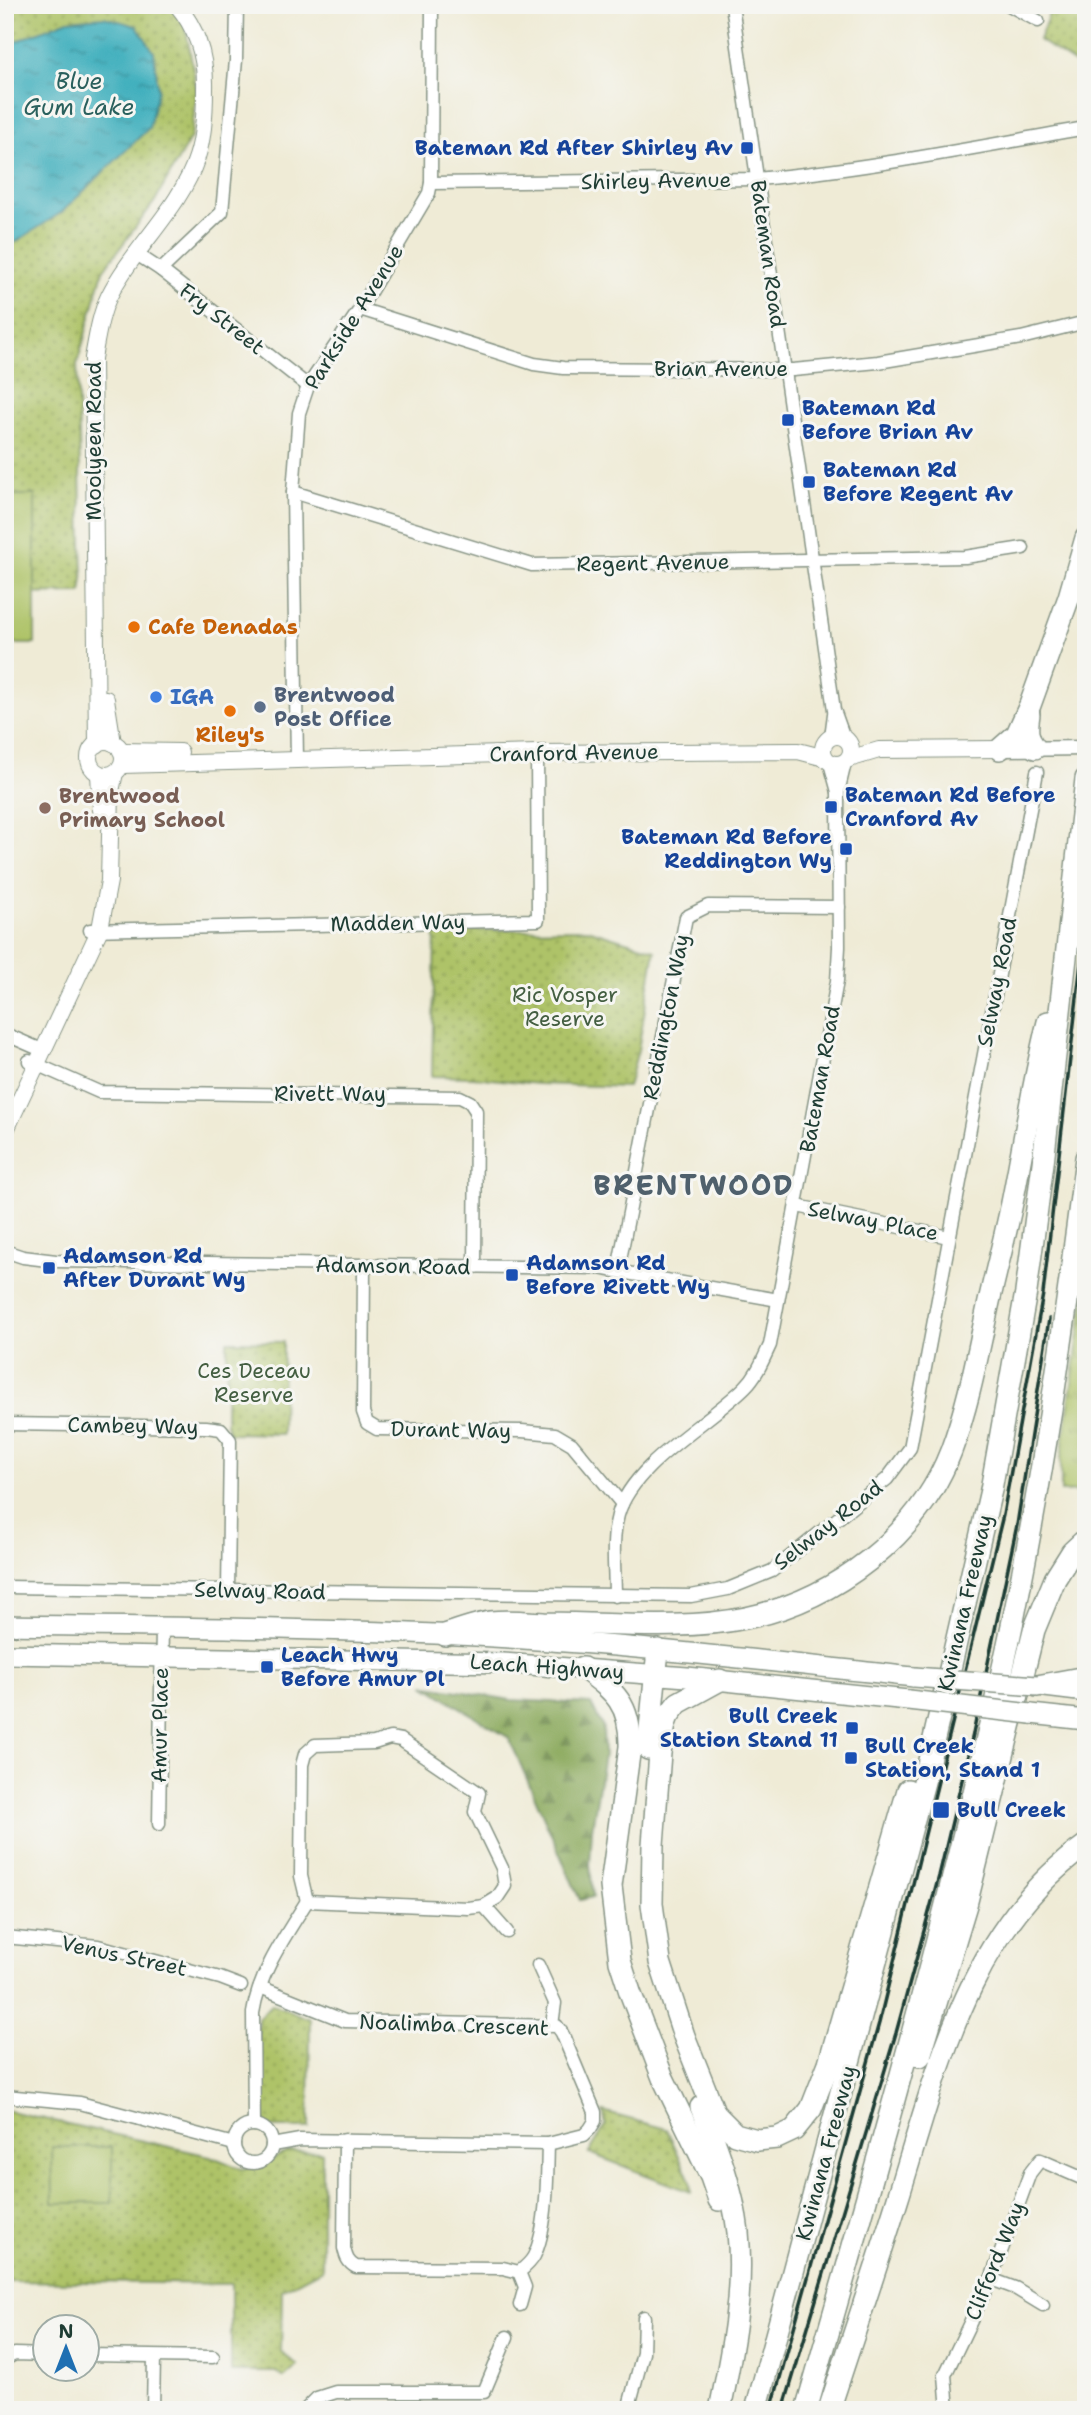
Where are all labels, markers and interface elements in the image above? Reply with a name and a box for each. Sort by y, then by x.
water label: Blue Gum Lake [24,66,134,122]
place label: Bateman Rd After Shirley Av [415,134,733,162]
marker: Bateman Rd After Shirley Av [739,140,755,156]
street label: Shirley Avenue [581,166,731,196]
street label: Bateman Road [744,178,792,330]
street label: Parkside Avenue [298,239,410,395]
street label: Fry Street [174,277,270,361]
street label: Brian Avenue [654,355,788,383]
street label: Moolyeen Road [80,361,108,521]
place label: Bateman Rd Before Brian Av [802,394,973,446]
marker: Bateman Rd Before Brian Av [780,412,796,428]
place label: Bateman Rd Before Regent Av [823,456,1014,508]
marker: Bateman Rd Before Regent Av [801,474,817,490]
street label: Regent Avenue [576,548,730,578]
place label: Cafe Denadas [148,613,298,641]
marker: Cafe Denadas [126,619,142,635]
place label: Brentwood Post Office [274,681,395,733]
place label: IGA [170,683,214,711]
marker: IGA [148,689,164,705]
marker: Brentwood Post Office [252,699,268,715]
marker: Riley's [222,703,238,719]
place label: Riley's [195,721,265,749]
street label: Cranford Avenue [489,738,659,768]
place label: Bateman Rd Before Cranford Av [845,781,1056,833]
place label: Brentwood Primary School [59,782,225,834]
marker: Bateman Rd Before Cranford Av [823,799,839,815]
marker: Brentwood Primary School [37,800,53,816]
place label: Bateman Rd Before Reddington Wy [621,823,832,875]
marker: Bateman Rd Before Reddington Wy [838,841,854,857]
street label: Madden Way [330,908,466,938]
street label: Selway Road [971,915,1023,1049]
street label: Reddington Way [636,932,696,1102]
park label: Ric Vosper Reserve [512,981,618,1033]
street label: Bateman Road [793,1003,847,1155]
street label: Rivett Way [274,1080,386,1108]
district label: BRENTWOOD [593,1166,795,1204]
street label: Selway Place [805,1195,941,1247]
place label: Adamson Rd After Durant Wy [63,1242,246,1294]
place label: Adamson Rd Before Rivett Wy [526,1249,710,1301]
street label: Adamson Road [315,1251,471,1281]
marker: Adamson Rd After Durant Wy [41,1260,57,1276]
marker: Adamson Rd Before Rivett Wy [504,1267,520,1283]
park label: Ces Deceau Reserve [197,1357,311,1409]
street label: Cambey Way [67,1411,199,1441]
street label: Durant Way [390,1415,512,1445]
street label: Selway Road [768,1473,888,1577]
street label: Kwinana Freeway [931,1512,999,1694]
street label: Selway Road [194,1576,326,1606]
place label: Leach Hwy Before Amur Pl [281,1641,445,1693]
street label: Leach Highway [469,1648,625,1686]
marker: Leach Hwy Before Amur Pl [259,1659,275,1675]
street label: Amur Place [145,1667,175,1783]
place label: Bull Creek Station Stand 11 [660,1702,838,1754]
marker: Bull Creek Station Stand 11 [844,1720,860,1736]
place label: Bull Creek Station, Stand 1 [865,1732,1040,1784]
marker: Bull Creek Station, Stand 1 [843,1750,859,1766]
place label: Bull Creek [957,1796,1066,1824]
marker: Bull Creek [931,1800,951,1820]
street label: Venus Street [58,1929,190,1983]
street label: Noalimba Crescent [359,2008,549,2042]
street label: Kwinana Freeway [789,2062,863,2244]
street label: Clifford Way [958,2197,1032,2325]
north arrow [32,2314,102,2384]
text: N [58,2319,74,2344]

